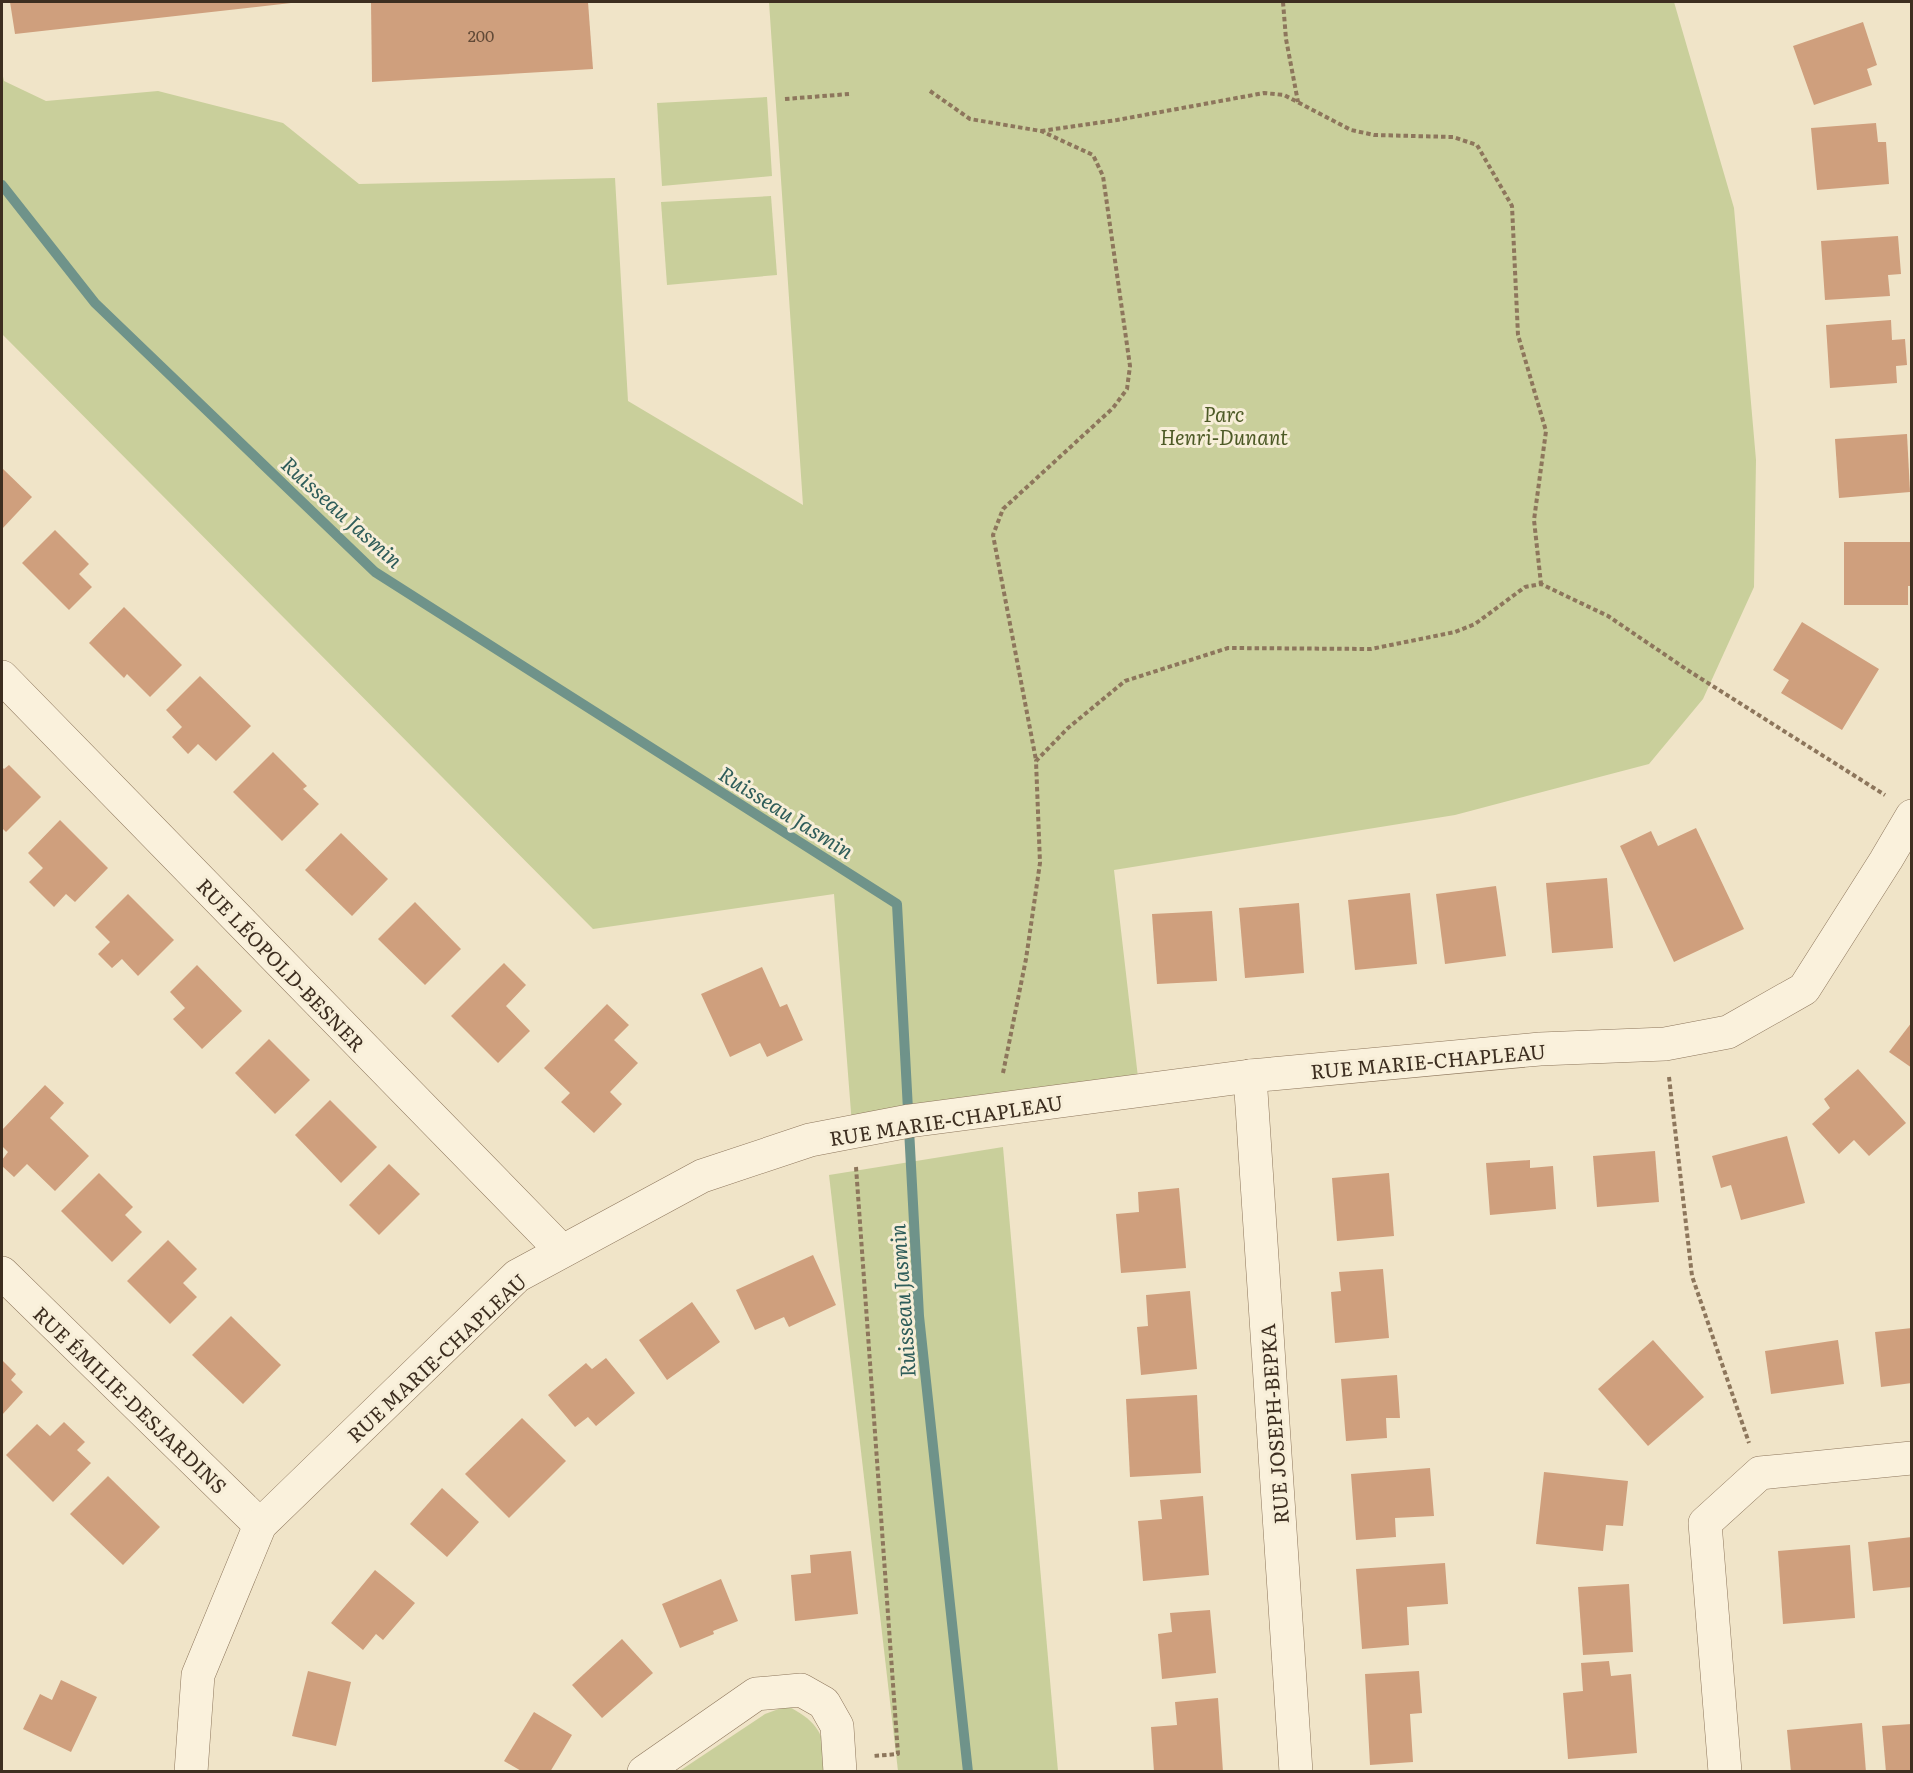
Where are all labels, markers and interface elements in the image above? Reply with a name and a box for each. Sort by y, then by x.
house number: 200 [468,23,494,47]
park label: Parc Henri-Dunant [1160,398,1288,451]
water label: Ruisseau Jasmin [275,448,411,574]
water label: Ruisseau Jasmin [714,757,861,865]
street label: RUE LÉOPOLD-BESNER [191,870,373,1058]
street label: RUE MARIE-CHAPLEAU [1309,1035,1547,1085]
street label: RUE MARIE-CHAPLEAU [827,1086,1065,1152]
water label: Ruisseau Jasmin [880,1223,922,1379]
street label: RUE MARIE-CHAPLEAU [339,1266,533,1448]
street label: RUE ÉMILIE-DESJARDINS [27,1298,235,1500]
street label: RUE JOSEPH-BEPKA [1251,1322,1295,1525]

